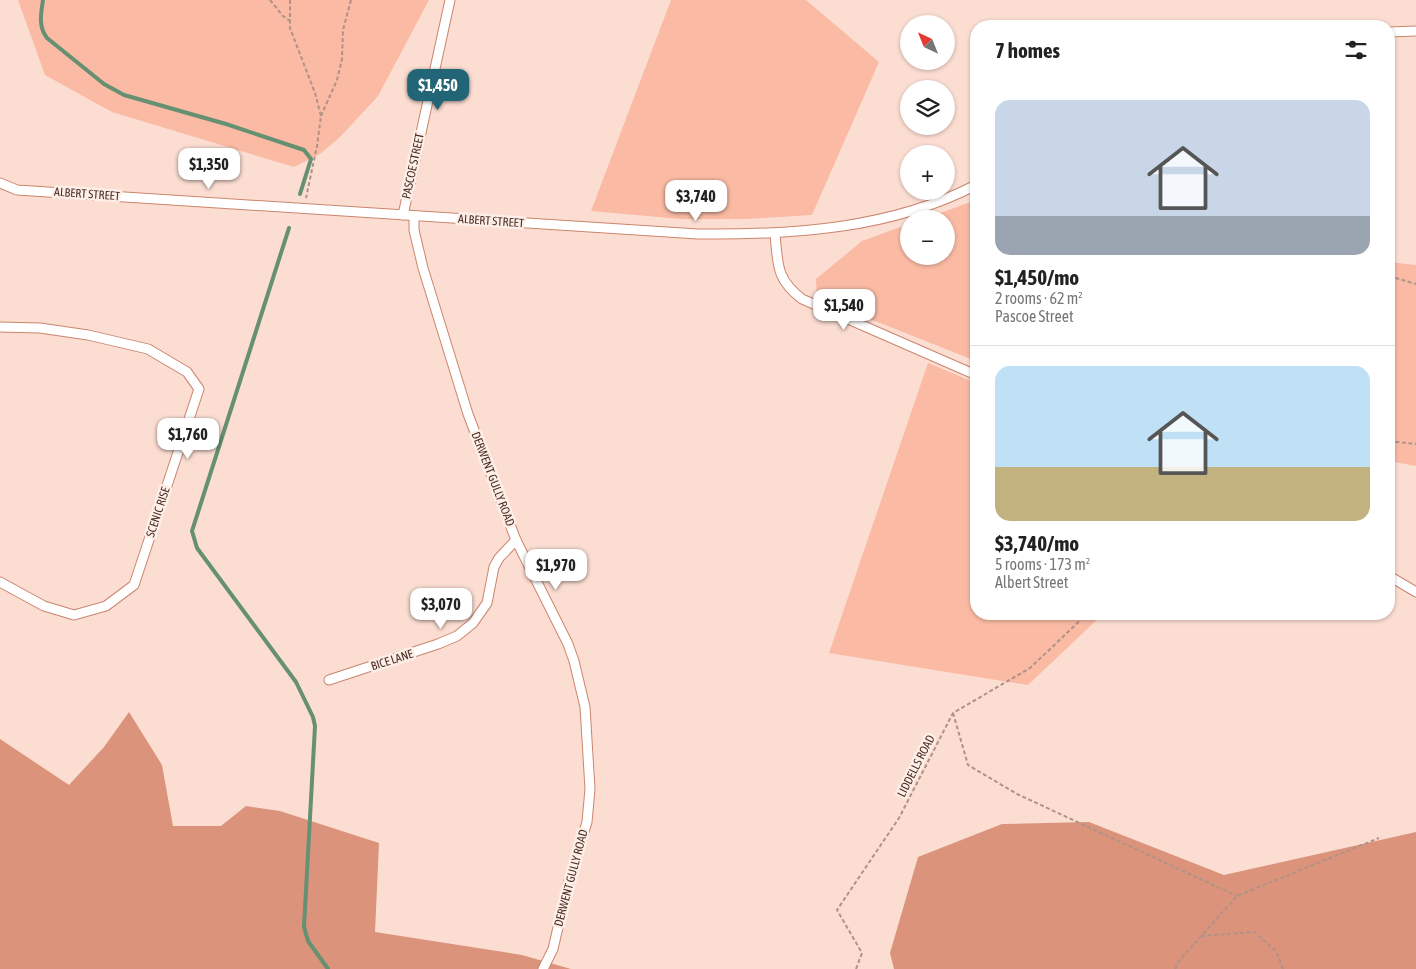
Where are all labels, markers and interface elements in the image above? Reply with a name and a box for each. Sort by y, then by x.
north arrow [900,15,955,70]
map controls [900,15,955,265]
icon: filters [1342,36,1370,64]
text: 7 homes [995,38,1060,62]
pin: $1,450 [397,68,479,111]
text: $1,450 [418,76,458,94]
button: layers [900,80,955,135]
street label: PASCOE STREET [399,131,427,200]
icon: home [1138,133,1228,223]
button: + [900,145,955,200]
pin: $1,350 [168,148,250,190]
text: $1,350 [189,155,229,173]
pin: $3,740 [655,180,737,222]
street label: ALBERT STREET [54,185,121,203]
text: $3,740 [676,187,716,205]
button: − [900,210,955,265]
street label: ALBERT STREET [458,212,525,230]
text: $1,450/mo [995,265,1079,289]
pin: $1,540 [803,288,885,331]
text: 2 rooms · 62 m² [995,289,1083,307]
text: $1,540 [824,296,864,314]
text: Pascoe Street [995,307,1074,325]
icon: home [1138,398,1228,488]
pin: $1,760 [147,418,229,460]
text: $1,760 [168,425,208,443]
street label: DERWENT GULLY ROAD [469,430,518,528]
street label: SCENIC RISE [143,485,173,539]
text: $3,740/mo [995,531,1079,555]
pin: $1,970 [515,548,597,591]
text: 5 rooms · 173 m² [995,555,1090,573]
text: $1,970 [536,556,576,574]
text: Albert Street [995,573,1068,591]
pin: $3,070 [400,588,482,630]
text: $3,070 [421,595,461,613]
street label: BICE LANE [369,647,415,673]
street label: LIDDELLS ROAD [894,732,938,799]
street label: DERWENT GULLY ROAD [551,828,591,928]

